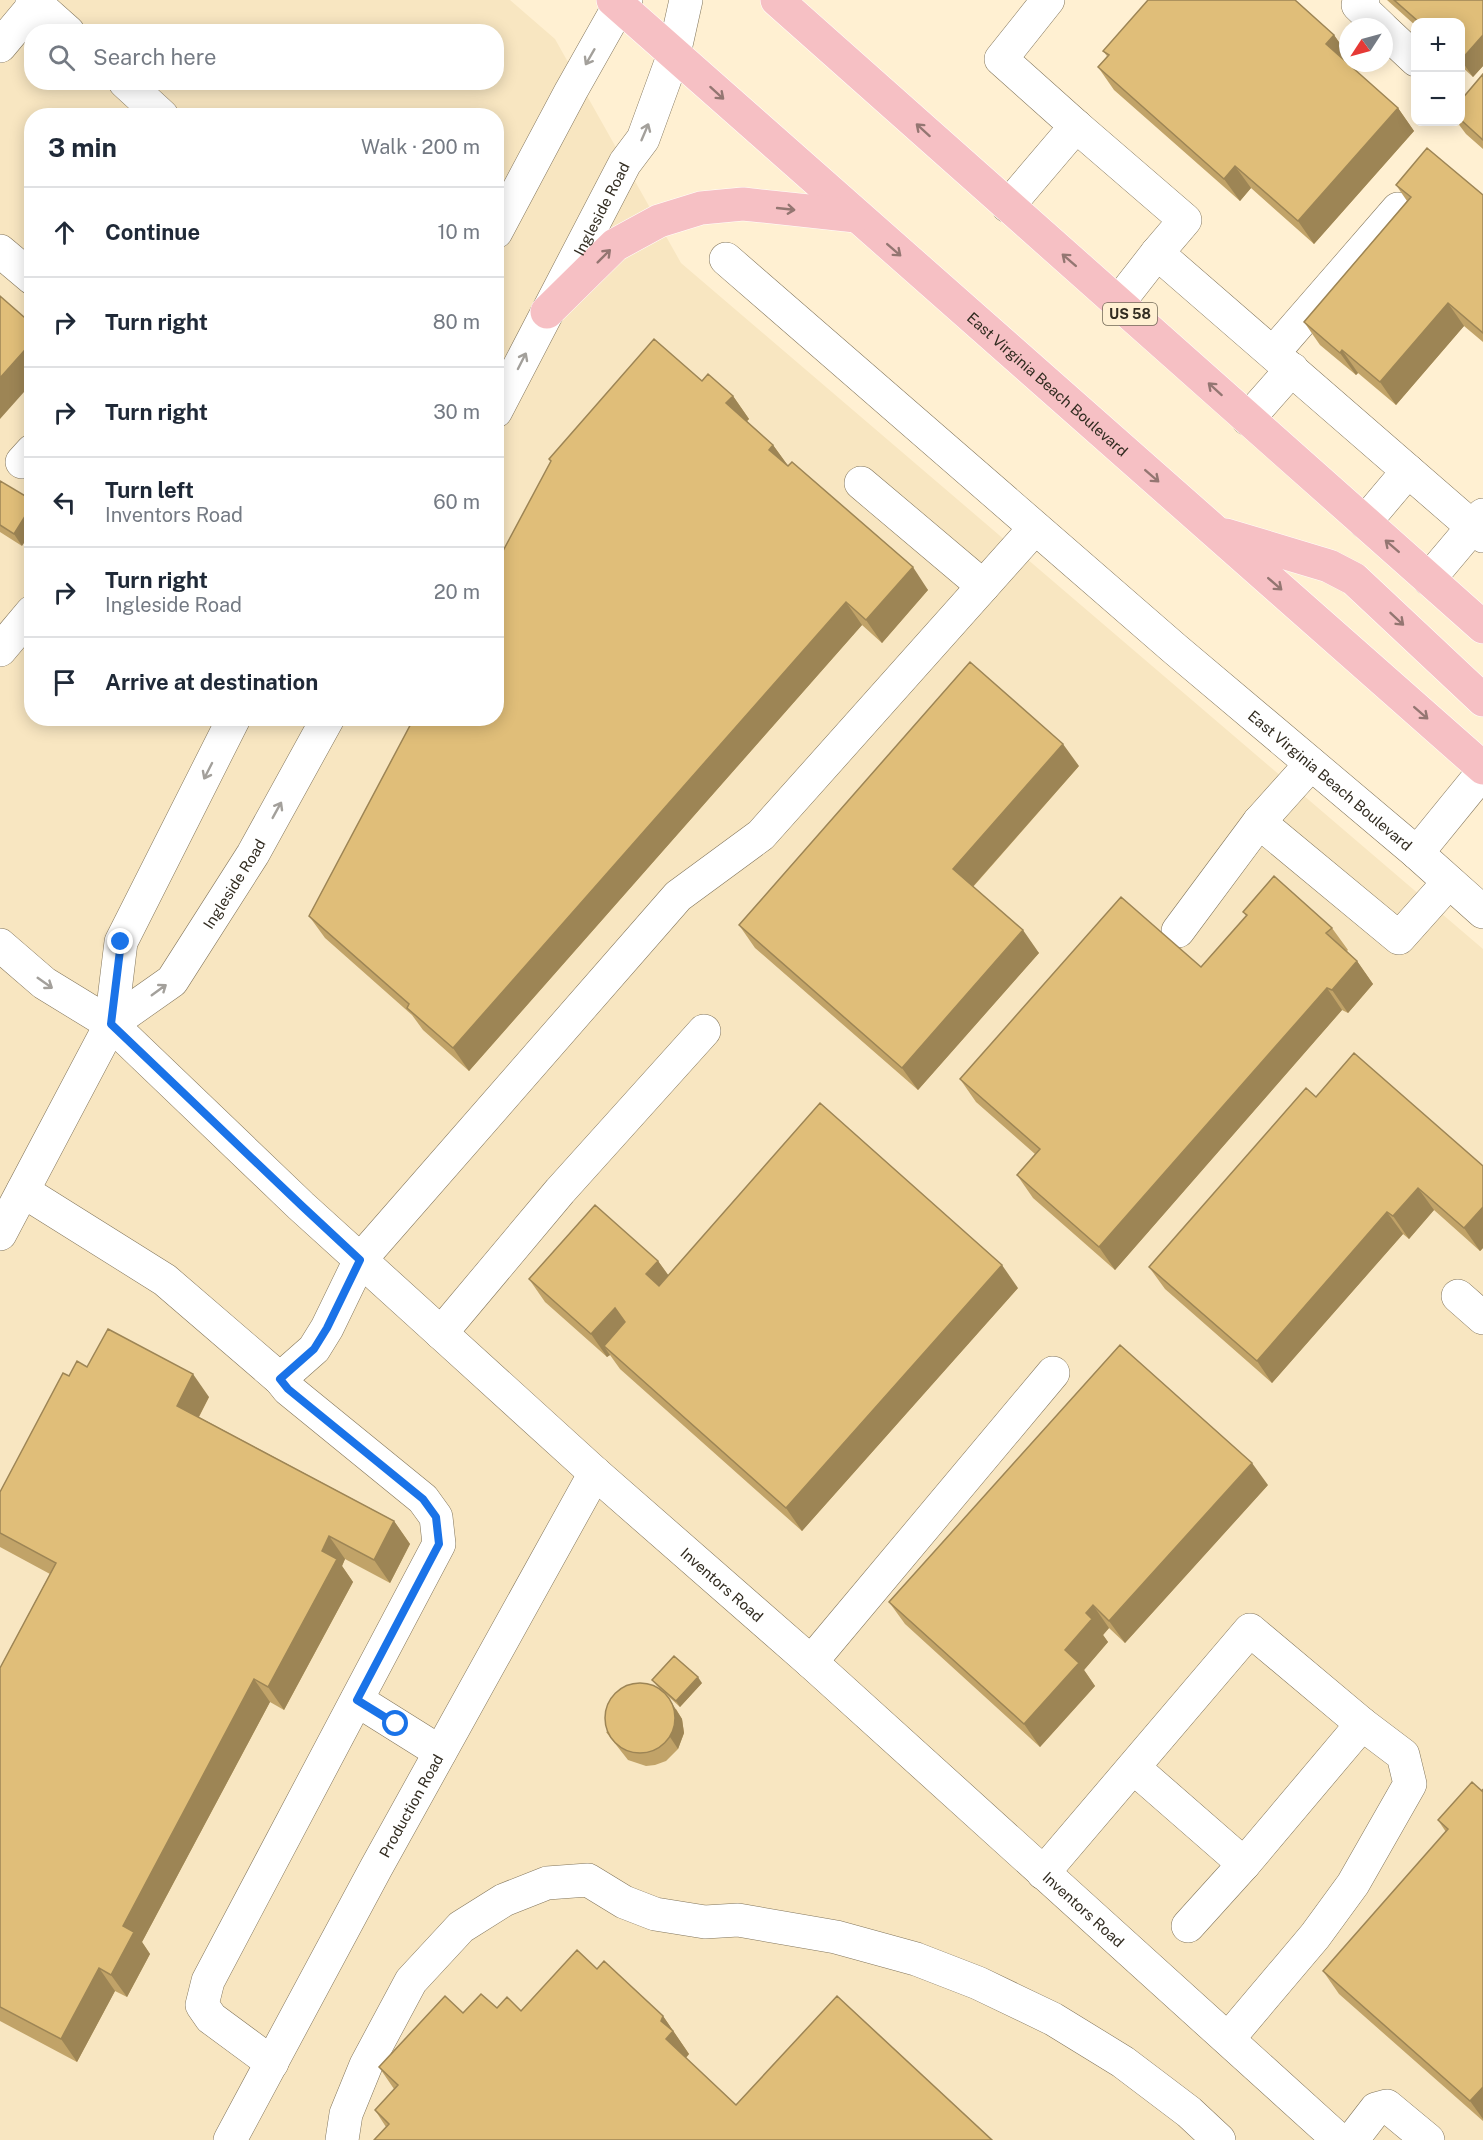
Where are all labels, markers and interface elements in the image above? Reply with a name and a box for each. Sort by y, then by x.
north arrow [1339,18,1393,72]
map controls [1411,18,1465,126]
button: + [1411,18,1465,72]
search box [24,24,504,90]
icon: search [45,41,78,74]
text: Search here [93,44,217,70]
one-way arrow [584,48,596,65]
button: − [1411,72,1465,126]
one-way arrow [709,86,724,100]
one-way arrow [640,123,651,141]
one-way arrow [916,123,931,137]
text: 3 min [48,132,117,163]
text: Walk · 200 m [361,135,480,159]
street label: Ingleside Road [570,159,632,258]
one-way arrow [775,204,795,215]
icon: ahead [48,216,81,249]
text: Continue [105,219,200,245]
text: 10 m [437,220,480,244]
one-way arrow [886,243,901,257]
one-way arrow [596,249,611,264]
one-way arrow [1062,253,1077,267]
road number: US 58 [1103,303,1157,325]
icon: right [48,306,81,339]
street label: East Virginia Beach Boulevard [964,308,1132,459]
text: Turn right [105,309,208,335]
text: 80 m [433,310,480,334]
one-way arrow [517,353,528,371]
one-way arrow [1208,382,1223,396]
icon: right [48,396,81,429]
text: Turn right [105,399,208,425]
text: 30 m [433,400,480,424]
one-way arrow [1144,469,1159,483]
text: Turn left [105,477,194,503]
icon: left [48,486,81,519]
text: 60 m [433,490,480,514]
text: Inventors Road [105,503,243,527]
one-way arrow [1385,539,1400,553]
text: Turn right [105,567,208,593]
icon: right [48,576,81,609]
one-way arrow [1267,577,1282,591]
text: 20 m [434,580,480,604]
text: Ingleside Road [105,593,242,617]
one-way arrow [1389,612,1404,626]
icon: arrive [48,666,81,699]
text: Arrive at destination [105,669,318,695]
street label: East Virginia Beach Boulevard [1245,706,1416,854]
one-way arrow [1413,706,1428,720]
one-way arrow [202,761,213,779]
one-way arrow [272,802,283,820]
street label: Ingleside Road [199,836,268,932]
route end [107,928,133,954]
one-way arrow [37,977,53,989]
one-way arrow [150,984,167,996]
street label: Inventors Road [678,1544,767,1625]
route start [382,1710,408,1736]
street label: Production Road [375,1751,446,1860]
street label: Inventors Road [1040,1868,1128,1950]

